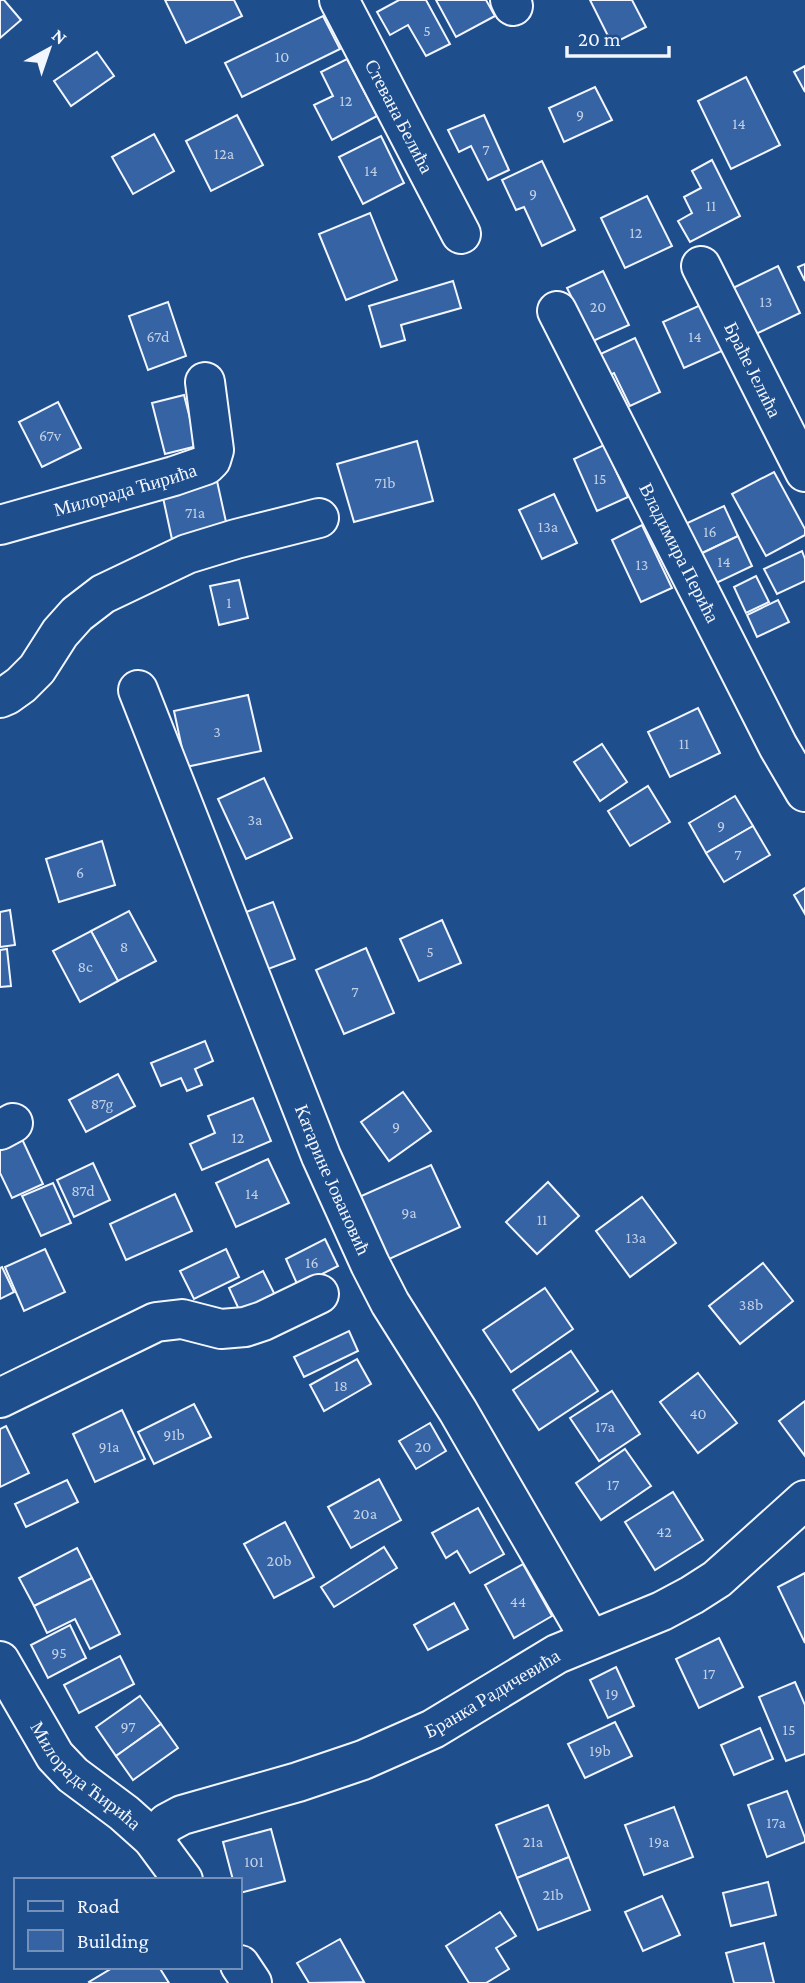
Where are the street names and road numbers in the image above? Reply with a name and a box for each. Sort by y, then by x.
street label: Стевана Белића [361,56,438,177]
street label: Браће Јелића [720,319,786,421]
street label: Милорада Ћирића [51,459,200,520]
street label: Владимира Перића [635,479,724,627]
street label: Катарине Јовановић [291,1102,375,1259]
street label: Бранка Радичевића [422,1645,564,1742]
street label: Милорада Ћирића [26,1718,145,1834]

